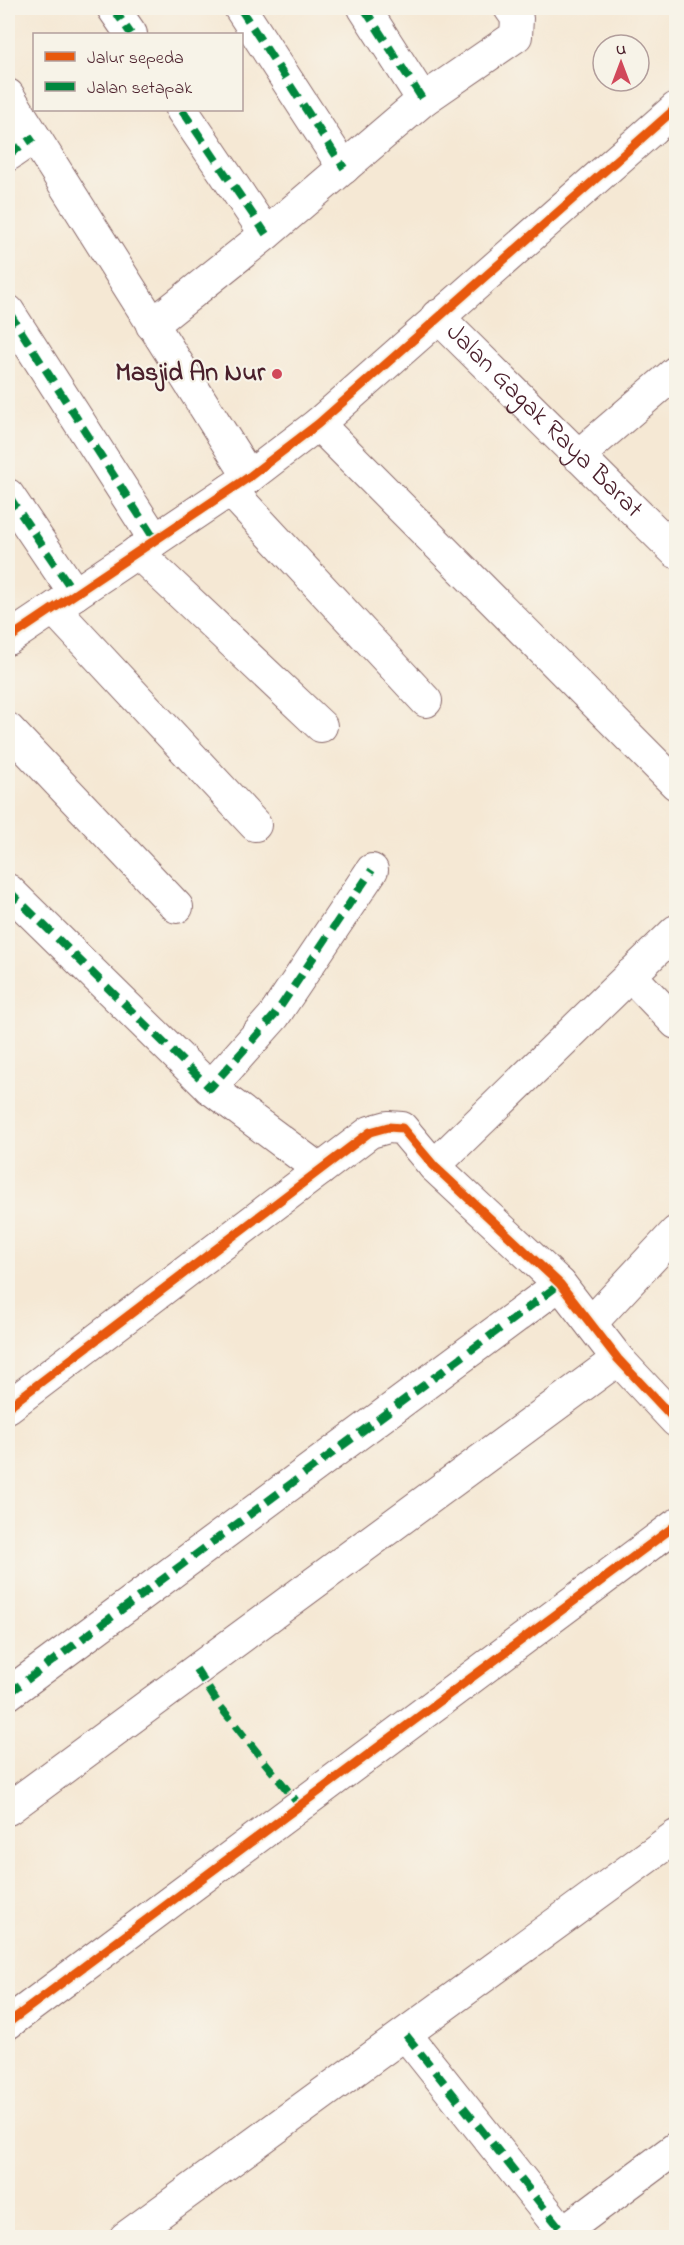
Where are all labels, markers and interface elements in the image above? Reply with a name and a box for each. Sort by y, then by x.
legend [33,33,243,111]
north arrow [591,33,651,93]
text: U [616,38,626,62]
text: Jalur sepeda [87,46,184,72]
text: Jalan setapak [87,76,192,102]
street label: Jalan Gagak Raya Barat [436,315,651,528]
place label: Masjid An Nur [115,355,266,393]
marker: Masjid An Nur [270,367,284,381]

